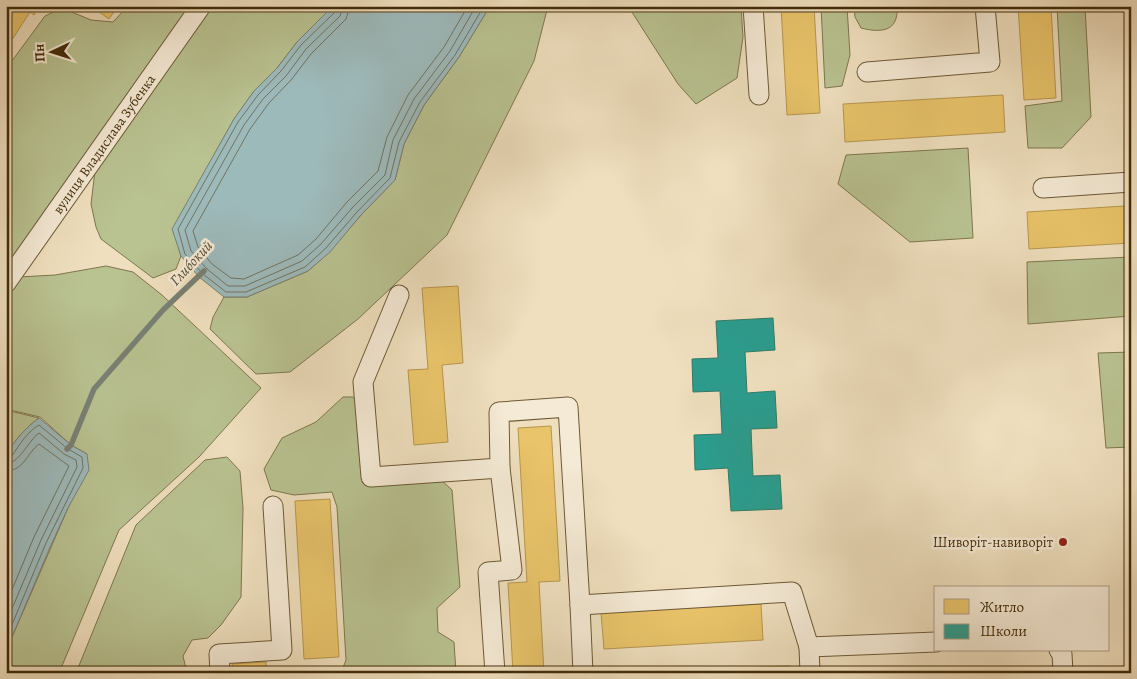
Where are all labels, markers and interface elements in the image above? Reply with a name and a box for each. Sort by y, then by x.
north arrow [28,28,78,78]
text: Пн [29,43,50,63]
street label: вулиця Владислава Зубенка [48,70,160,218]
water label: Глибокий [165,236,217,290]
place label: Шиворіт-навиворіт [933,533,1053,552]
marker: Шиворіт-навиворіт [1057,536,1069,548]
legend [934,586,1110,652]
text: Житло [980,597,1024,617]
text: Школи [980,621,1027,641]

